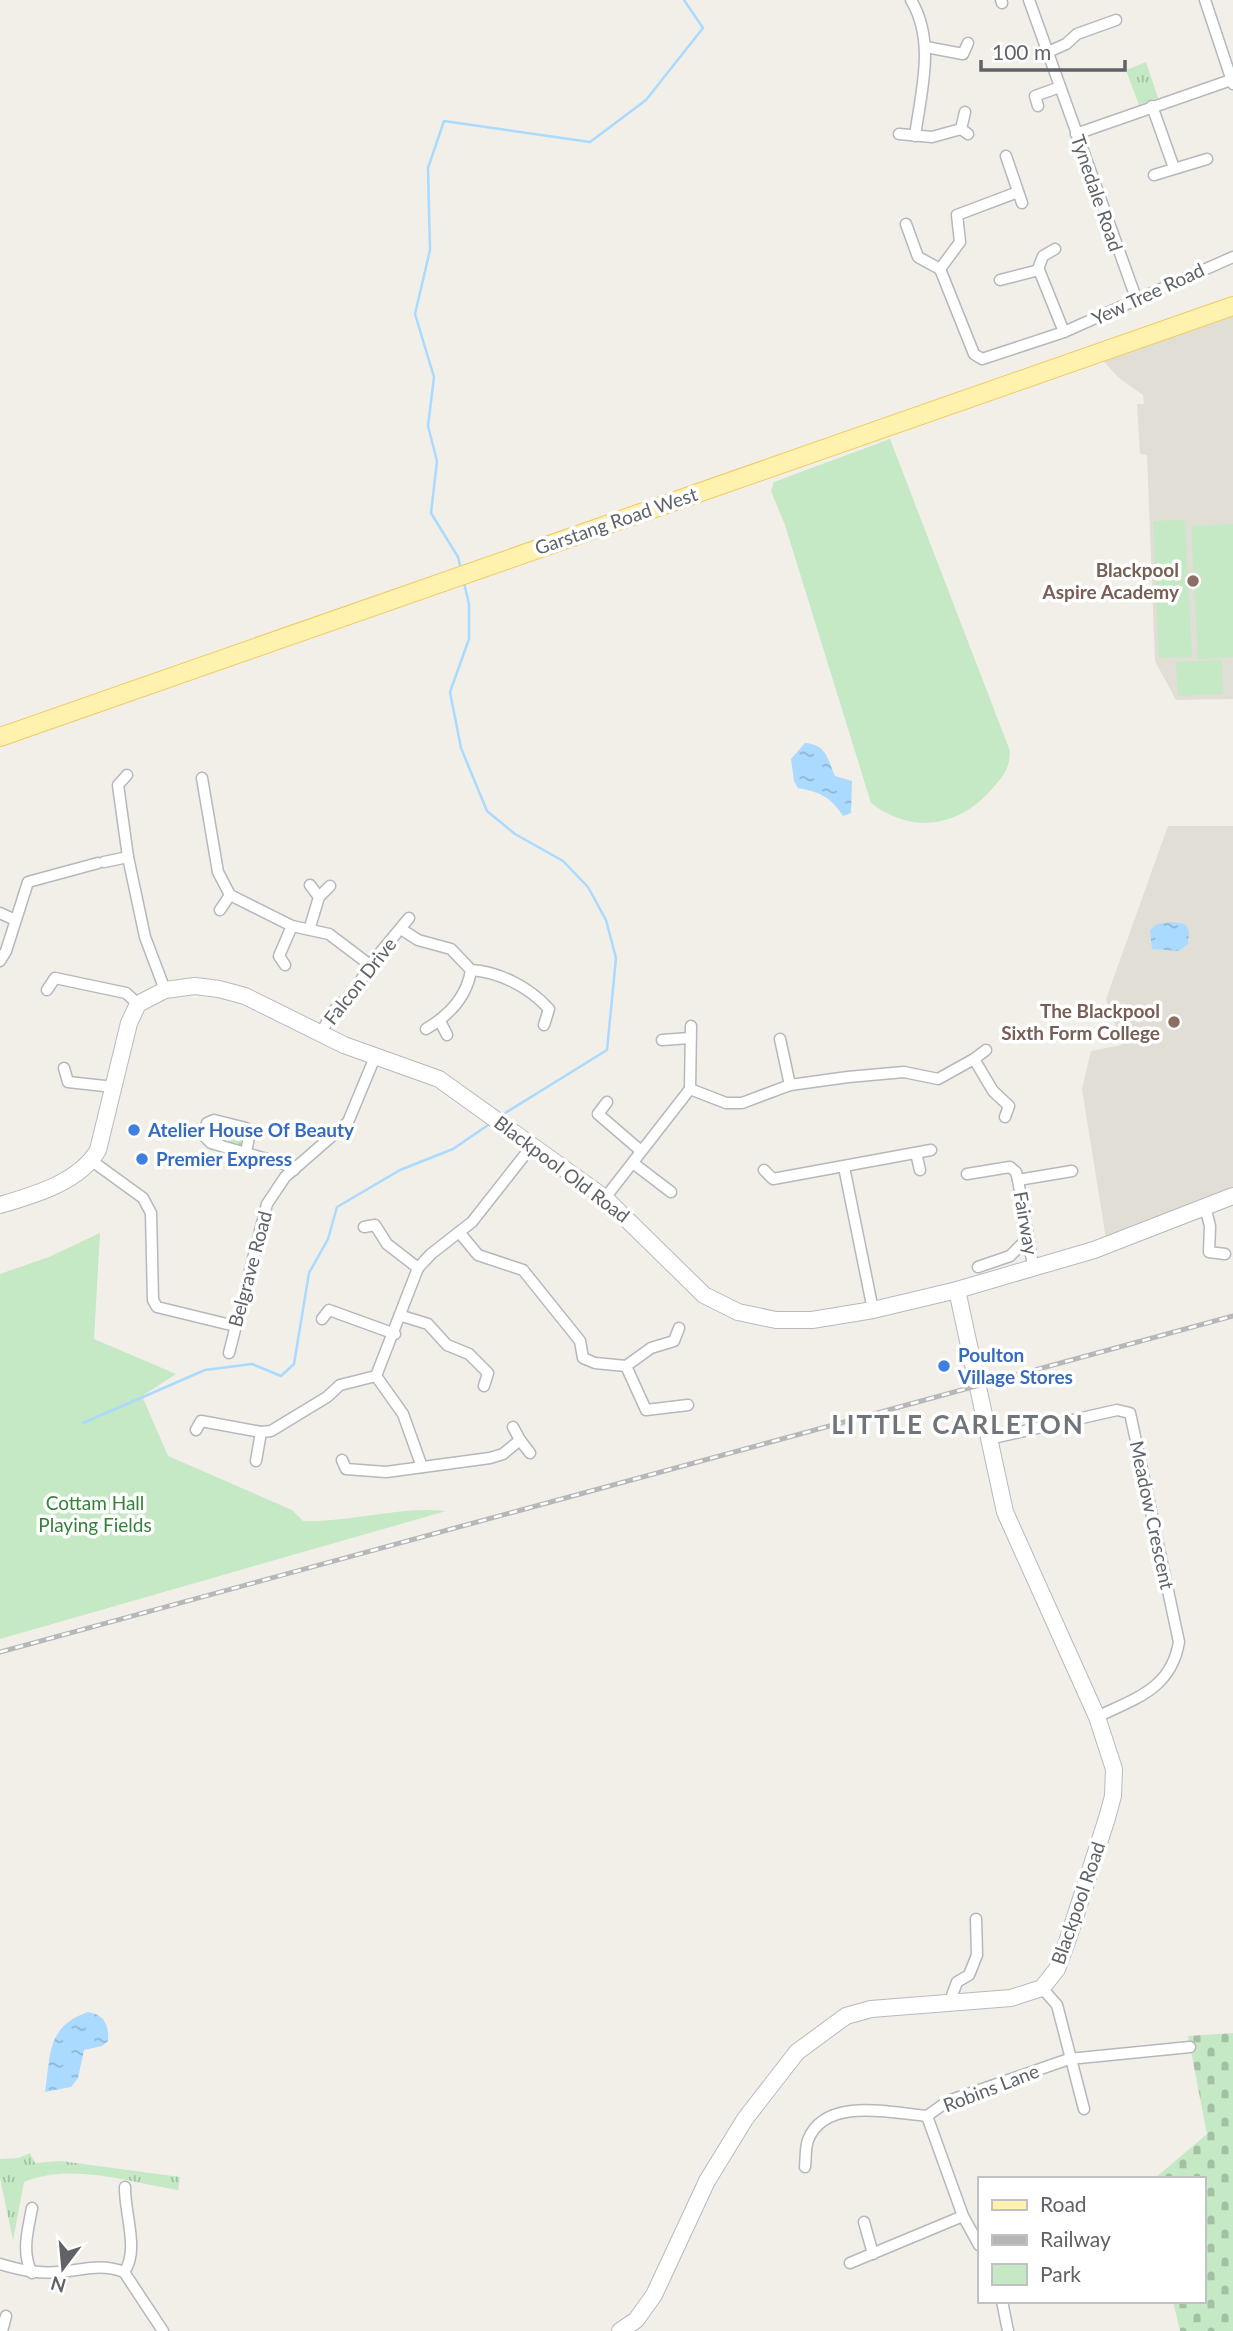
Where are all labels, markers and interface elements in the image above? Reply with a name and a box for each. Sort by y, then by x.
scale bar [981,28,1124,72]
text: 100 m [992,39,1051,64]
street label: Tynedale Road [1067,132,1128,254]
street label: Yew Tree Road [1088,257,1208,330]
street label: Garstang Road West [532,482,700,559]
place label: Blackpool Aspire Academy [1042,558,1180,603]
marker: Blackpool Aspire Academy [1185,573,1201,589]
street label: Falcon Drive [319,933,401,1029]
place label: The Blackpool Sixth Form College [1001,999,1160,1044]
marker: The Blackpool Sixth Form College [1166,1014,1182,1030]
street label: Blackpool Old Road [490,1110,634,1227]
place label: Atelier House Of Beauty [147,1118,355,1141]
marker: Atelier House Of Beauty [126,1122,142,1138]
place label: Premier Express [156,1147,292,1170]
marker: Premier Express [134,1151,150,1167]
street label: Fairway [1010,1189,1043,1257]
street label: Belgrave Road [223,1208,276,1329]
place label: Poulton Village Stores [957,1343,1073,1388]
marker: Poulton Village Stores [936,1358,952,1374]
district label: LITTLE CARLETON [831,1408,1085,1440]
street label: Meadow Crescent [1126,1439,1179,1591]
park label: Cottam Hall Playing Fields [38,1491,152,1536]
street label: Blackpool Road [1046,1838,1109,1967]
street label: Robins Lane [940,2059,1042,2116]
legend [978,2177,1205,2303]
text: Road [1040,2191,1087,2216]
text: Railway [1040,2226,1111,2251]
north arrow [28,2233,98,2303]
text: Park [1040,2261,1081,2286]
text: N [48,2272,68,2298]

